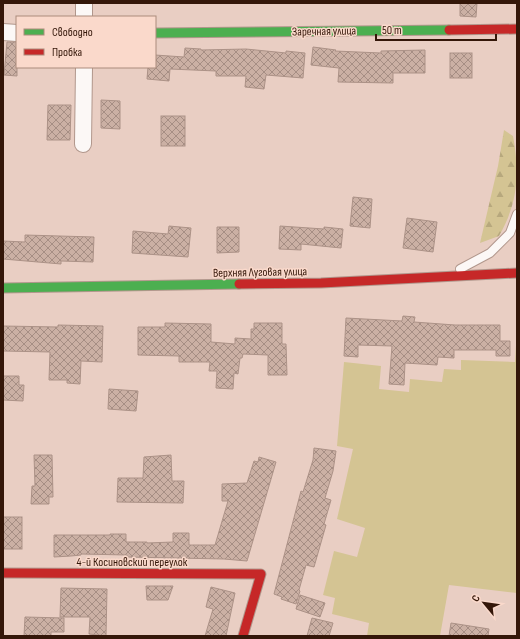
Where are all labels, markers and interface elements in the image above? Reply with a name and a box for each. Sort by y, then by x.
legend [16,16,156,68]
scale bar [376,16,496,42]
street label: Заречная улица [292,23,357,40]
text: 50 m [382,23,402,38]
text: Свободно [52,25,93,40]
text: Пробка [52,45,83,60]
street label: Верхняя Луговая улица [213,264,308,281]
street label: 4-й Косиновский переулок [77,555,188,570]
north arrow [464,583,504,623]
text: С [469,592,483,604]

